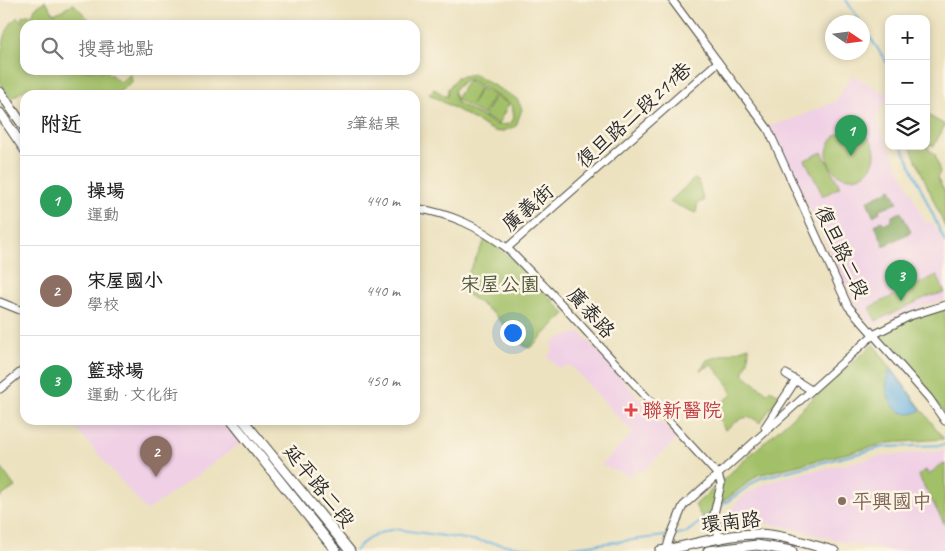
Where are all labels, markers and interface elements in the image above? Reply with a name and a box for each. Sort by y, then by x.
north arrow [825,15,870,60]
map controls [885,15,930,150]
button: + [885,15,930,60]
search box [20,20,420,75]
icon: search [38,34,66,62]
text: 搜尋地點 [78,37,154,61]
street label: 復旦路二段211巷 [571,56,698,173]
button: − [885,60,930,105]
button: layers [885,105,930,150]
text: 附近 [40,111,82,137]
text: 3筆結果 [345,114,400,134]
pin: 1 [835,115,867,156]
text: 操場 [87,179,125,203]
street label: 廣義街 [497,179,559,237]
text: 1 [52,191,60,211]
text: 440 m [366,191,400,211]
street label: 復旦路二段 [810,201,874,303]
text: 運動 [87,205,119,225]
pin: 3 [885,260,917,301]
text: 宋屋國小 [87,269,163,293]
park label: 宋屋公園 [460,272,540,297]
text: 2 [52,281,60,301]
text: 440 m [366,281,400,301]
street label: 廣泰路 [562,282,621,344]
text: 學校 [87,295,119,315]
your location [500,320,526,346]
text: 籃球場 [87,359,144,383]
text: 3 [52,371,60,391]
text: 450 m [366,371,400,391]
text: 運動 · 文化街 [87,385,178,405]
place label: 聯新醫院 [642,398,722,423]
marker: 聯新醫院 [624,403,638,417]
pin: 2 [140,436,172,477]
street label: 延平路二段 [278,439,360,533]
place label: 平興國中 [852,489,932,514]
marker: 平興國中 [836,495,848,507]
street label: 環南路 [700,506,763,538]

